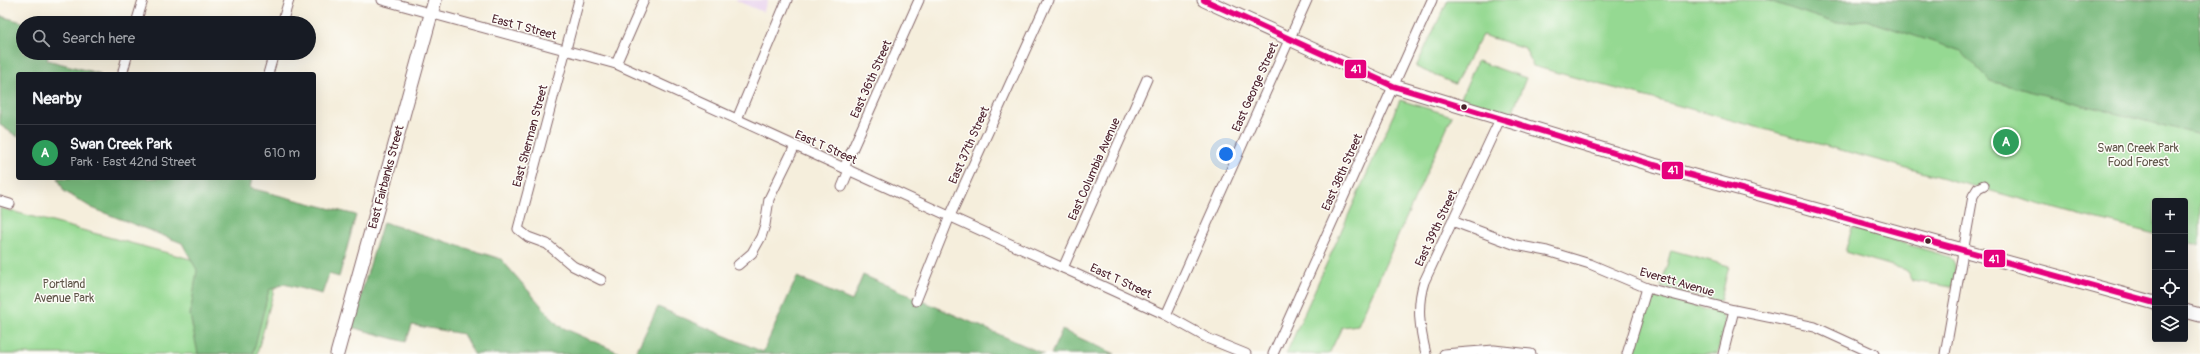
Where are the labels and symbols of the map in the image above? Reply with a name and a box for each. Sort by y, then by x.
street label: East T Street [490,12,558,43]
street label: East 36th Street [848,38,895,121]
street label: East George Street [1229,40,1282,134]
line badge: 41 [1344,59,1367,79]
text: 41 [1350,63,1361,76]
street label: East Sherman Street [510,83,551,189]
unlabelled marker [1459,102,1469,112]
street label: East 37th Street [946,104,993,186]
street label: East Columbia Avenue [1065,115,1124,223]
street label: East Fairbanks Street [365,124,408,231]
street label: East T Street [792,127,859,168]
pin: A [1993,127,2019,157]
street label: East 38th Street [1319,131,1366,213]
park label: Swan Creek Park Food Forest [2097,141,2179,170]
your location [1216,144,1236,164]
line badge: 41 [1661,161,1684,180]
text: 41 [1667,164,1678,177]
street label: East 39th Street [1412,187,1461,269]
unlabelled marker [1923,236,1933,246]
line badge: 41 [1983,249,2006,268]
text: 41 [1988,253,1999,266]
street label: East T Street [1088,261,1154,302]
street label: Everett Avenue [1638,265,1716,300]
park label: Portland Avenue Park [34,277,94,306]

